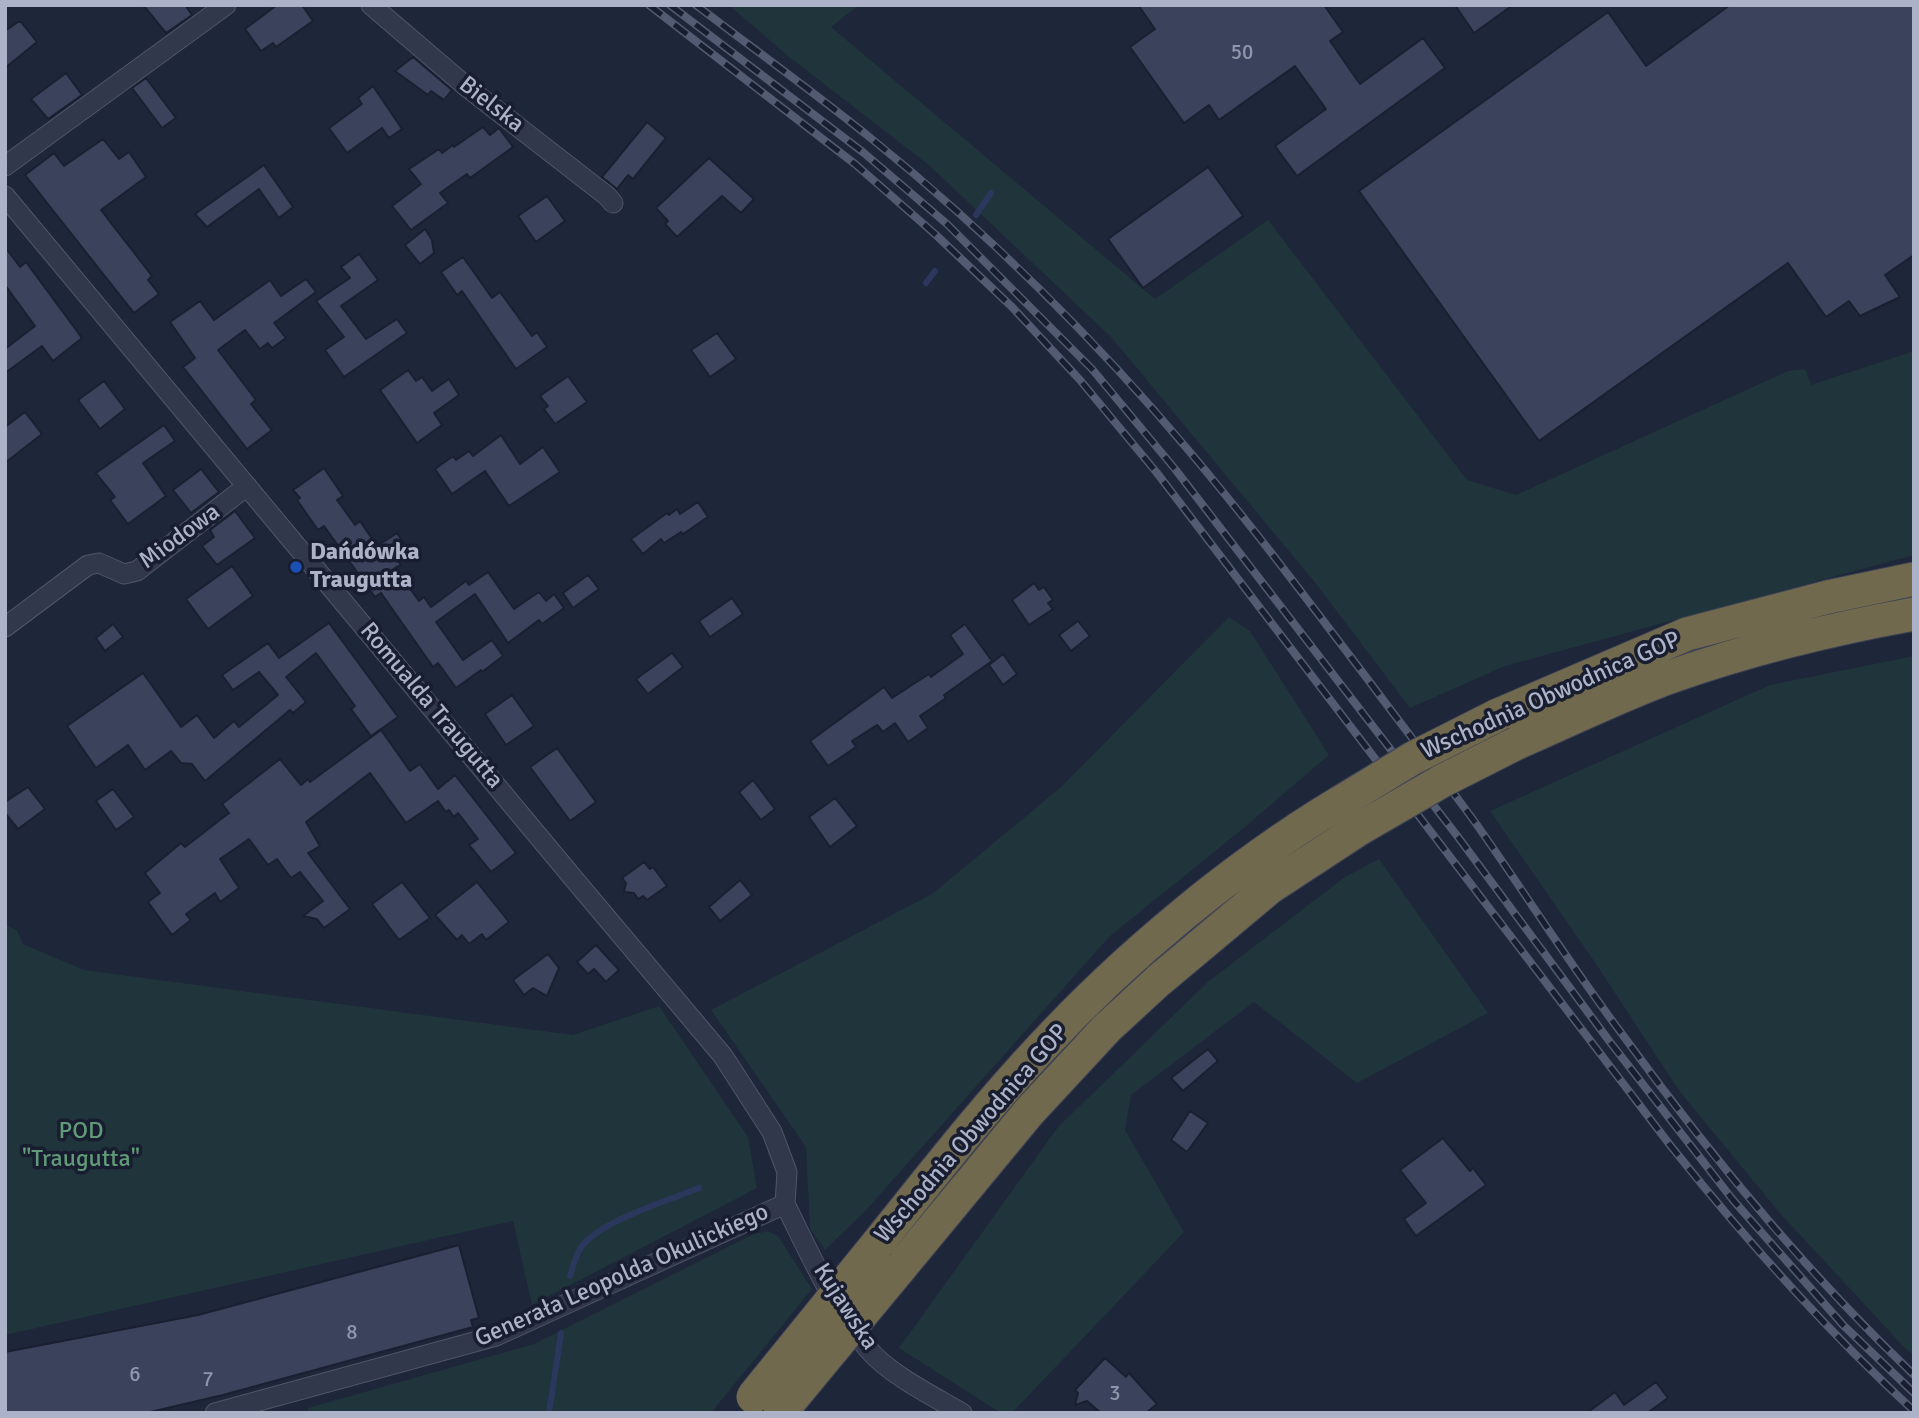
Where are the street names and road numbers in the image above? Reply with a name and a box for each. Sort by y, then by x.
street label: Bielska [453,71,529,139]
street label: Miodowa [134,498,226,576]
street label: Romualda Traugutta [353,617,509,795]
street label: Wschodnia Obwodnica GOP [1417,626,1685,766]
street label: Wschodnia Obwodnica GOP [869,1019,1075,1249]
street label: Generała Leopolda Okulickiego [471,1198,773,1354]
street label: Kujawska [806,1258,884,1356]

